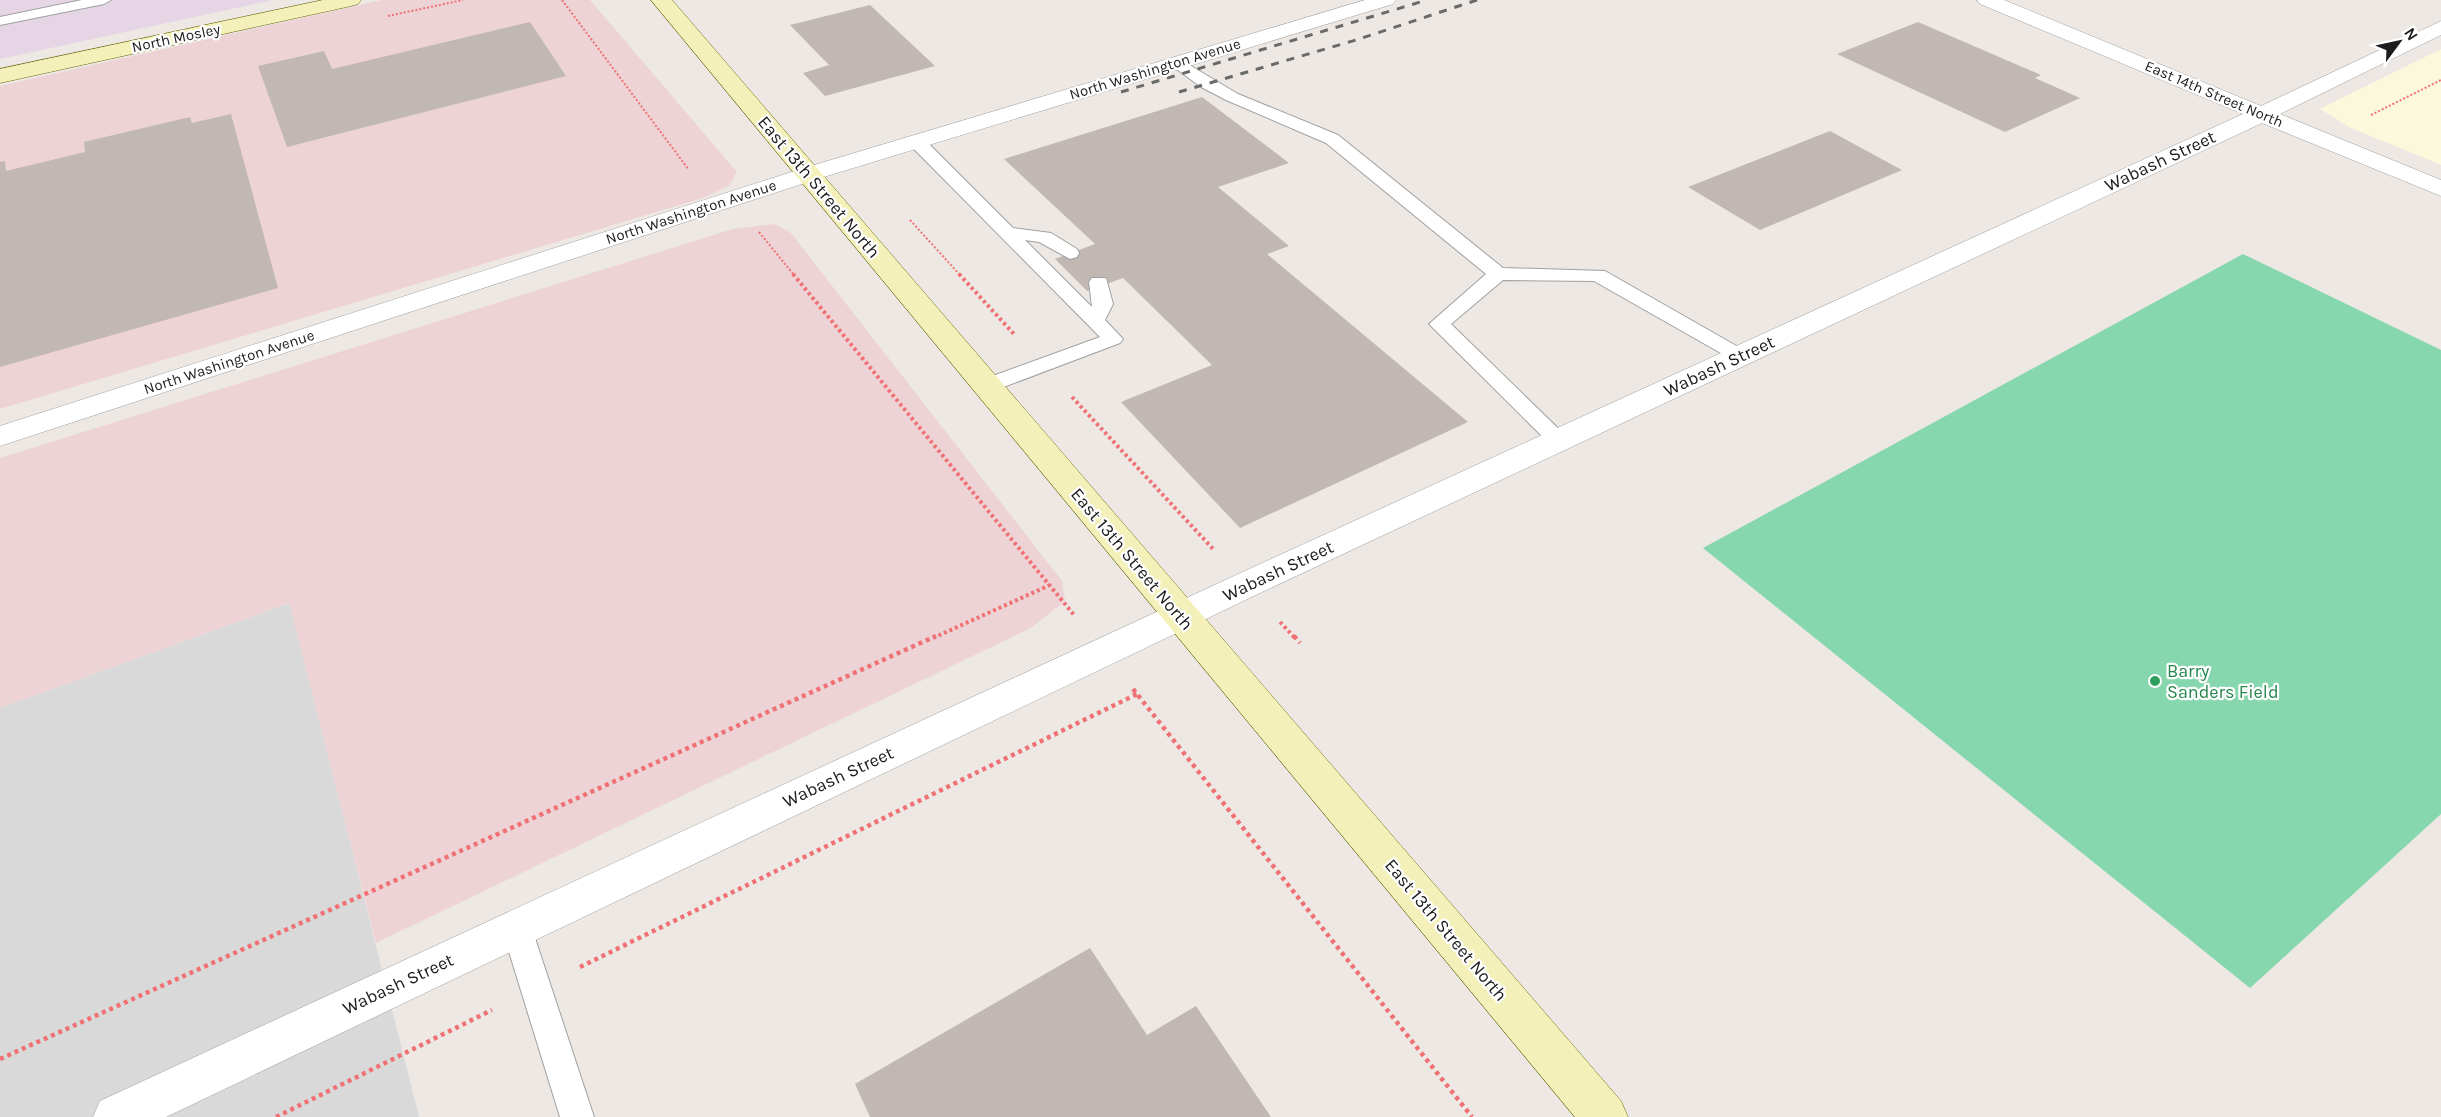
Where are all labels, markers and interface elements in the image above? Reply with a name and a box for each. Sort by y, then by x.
north arrow [2369,12,2429,72]
street label: North Mosley [130,20,222,56]
text: N [2400,24,2422,44]
street label: North Washington Avenue [1067,34,1243,104]
street label: East 14th Street North [2142,57,2286,131]
street label: East 13th Street North [753,111,885,263]
street label: Wabash Street [2101,126,2219,196]
street label: North Washington Avenue [604,176,778,248]
street label: North Washington Avenue [142,326,316,398]
street label: Wabash Street [1660,331,1778,401]
street label: East 13th Street North [1066,483,1198,635]
street label: Wabash Street [1219,536,1337,606]
place label: Barry Sanders Field [2167,660,2279,703]
marker: Barry Sanders Field [2148,674,2162,688]
street label: Wabash Street [779,742,897,812]
street label: East 13th Street North [1380,854,1512,1006]
street label: Wabash Street [339,949,457,1019]

